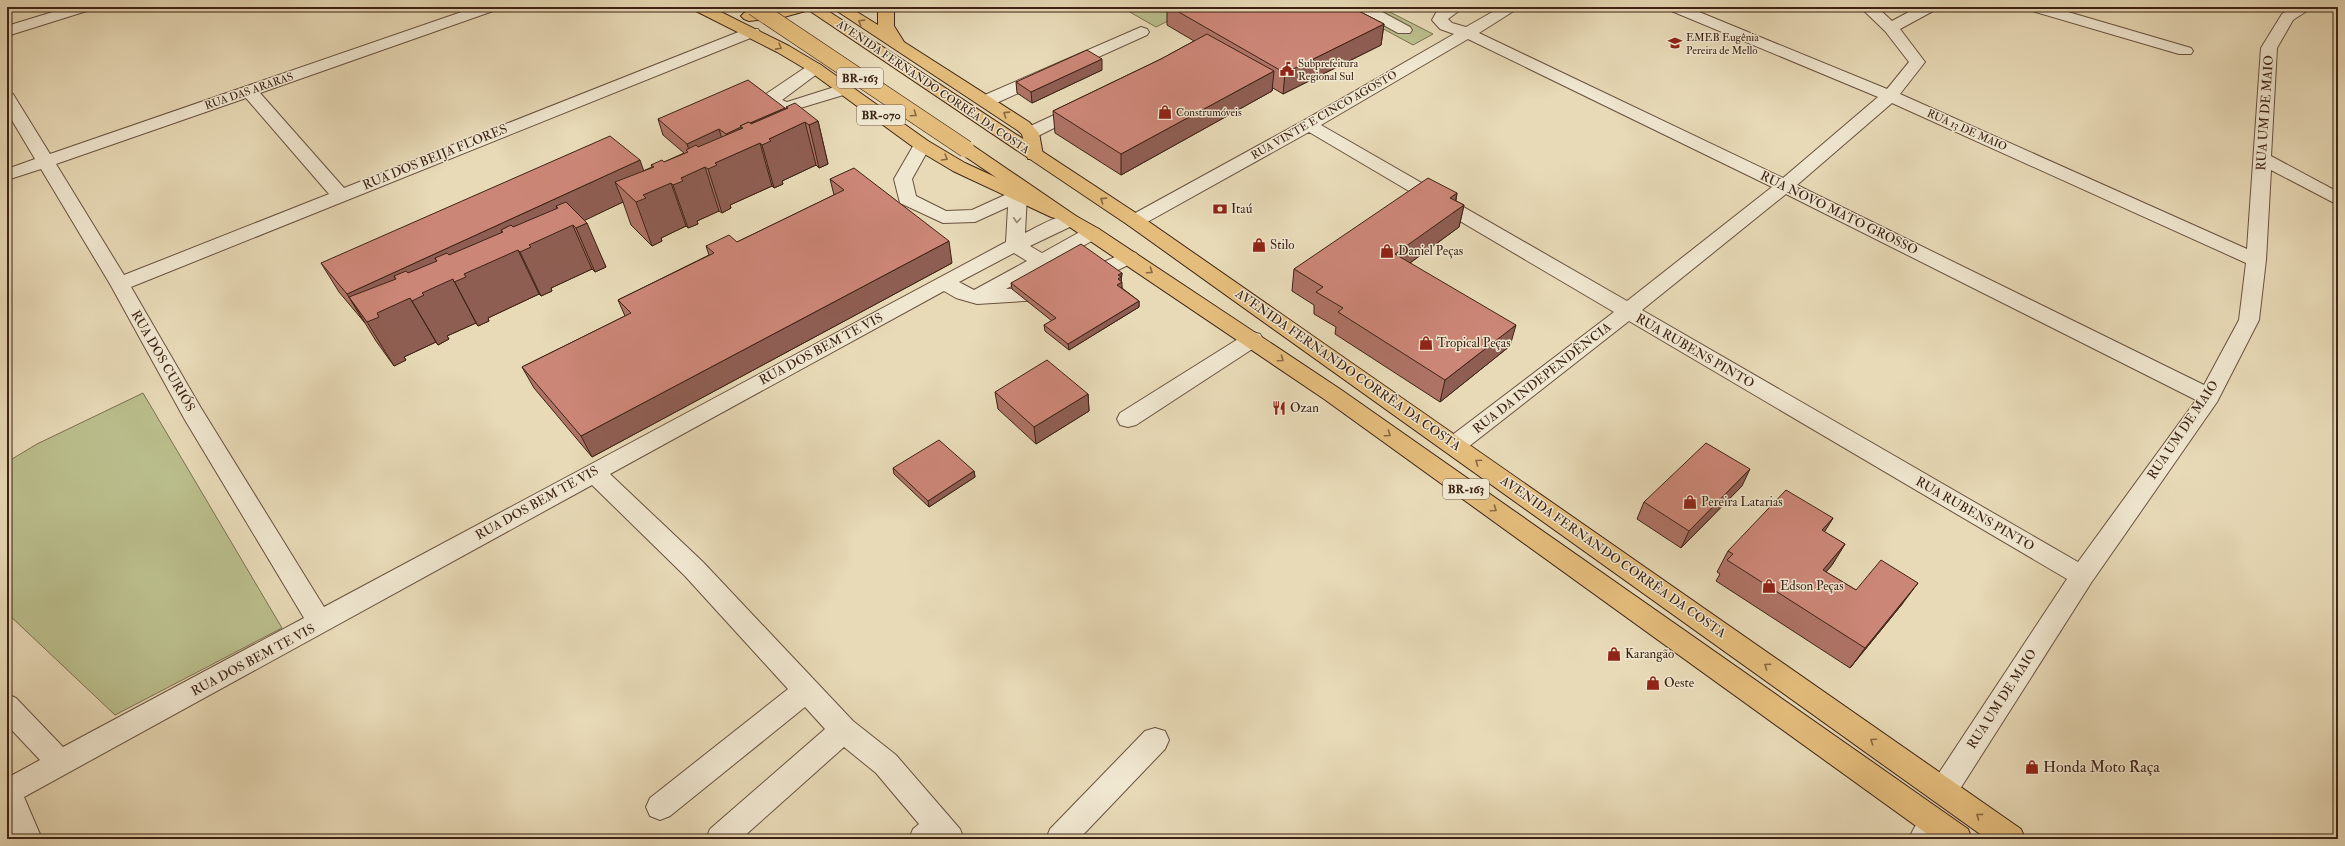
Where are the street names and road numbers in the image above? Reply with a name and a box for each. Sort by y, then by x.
street label: AVENIDA FERNANDO CORRÊA DA COSTA [833,16,1032,157]
street label: RUA UM DE MAIO [2253,55,2277,171]
road number: BR-163 [837,68,883,88]
street label: RUA VINTE E CINCO AGOSTO [1249,68,1399,162]
street label: RUA DAS ARARAS [203,70,295,112]
road number: BR-070 [857,105,905,125]
street label: RUA 13 DE MAIO [1925,107,2009,154]
street label: RUA DOS BEIJA FLORES [360,121,510,193]
street label: RUA NOVO MATO GROSSO [1758,168,1920,258]
street label: AVENIDA FERNANDO CORRÊA DA COSTA [1231,284,1465,455]
street label: RUA DOS CURIÓS [127,307,199,414]
street label: RUA DOS BEM TE VIS [756,310,886,388]
street label: RUA RUBENS PINTO [1633,310,1757,392]
street label: RUA DA INDEPENDÊNCIA [1469,318,1615,437]
street label: RUA UM DE MAIO [2144,378,2222,482]
street label: RUA DOS BEM TE VIS [473,463,601,543]
street label: AVENIDA FERNANDO CORRÊA DA COSTA [1496,471,1730,642]
street label: RUA RUBENS PINTO [1913,473,2037,555]
road number: BR-163 [1443,479,1489,499]
street label: RUA DOS BEM TE VIS [188,621,318,699]
street label: RUA UM DE MAIO [1964,646,2040,752]

